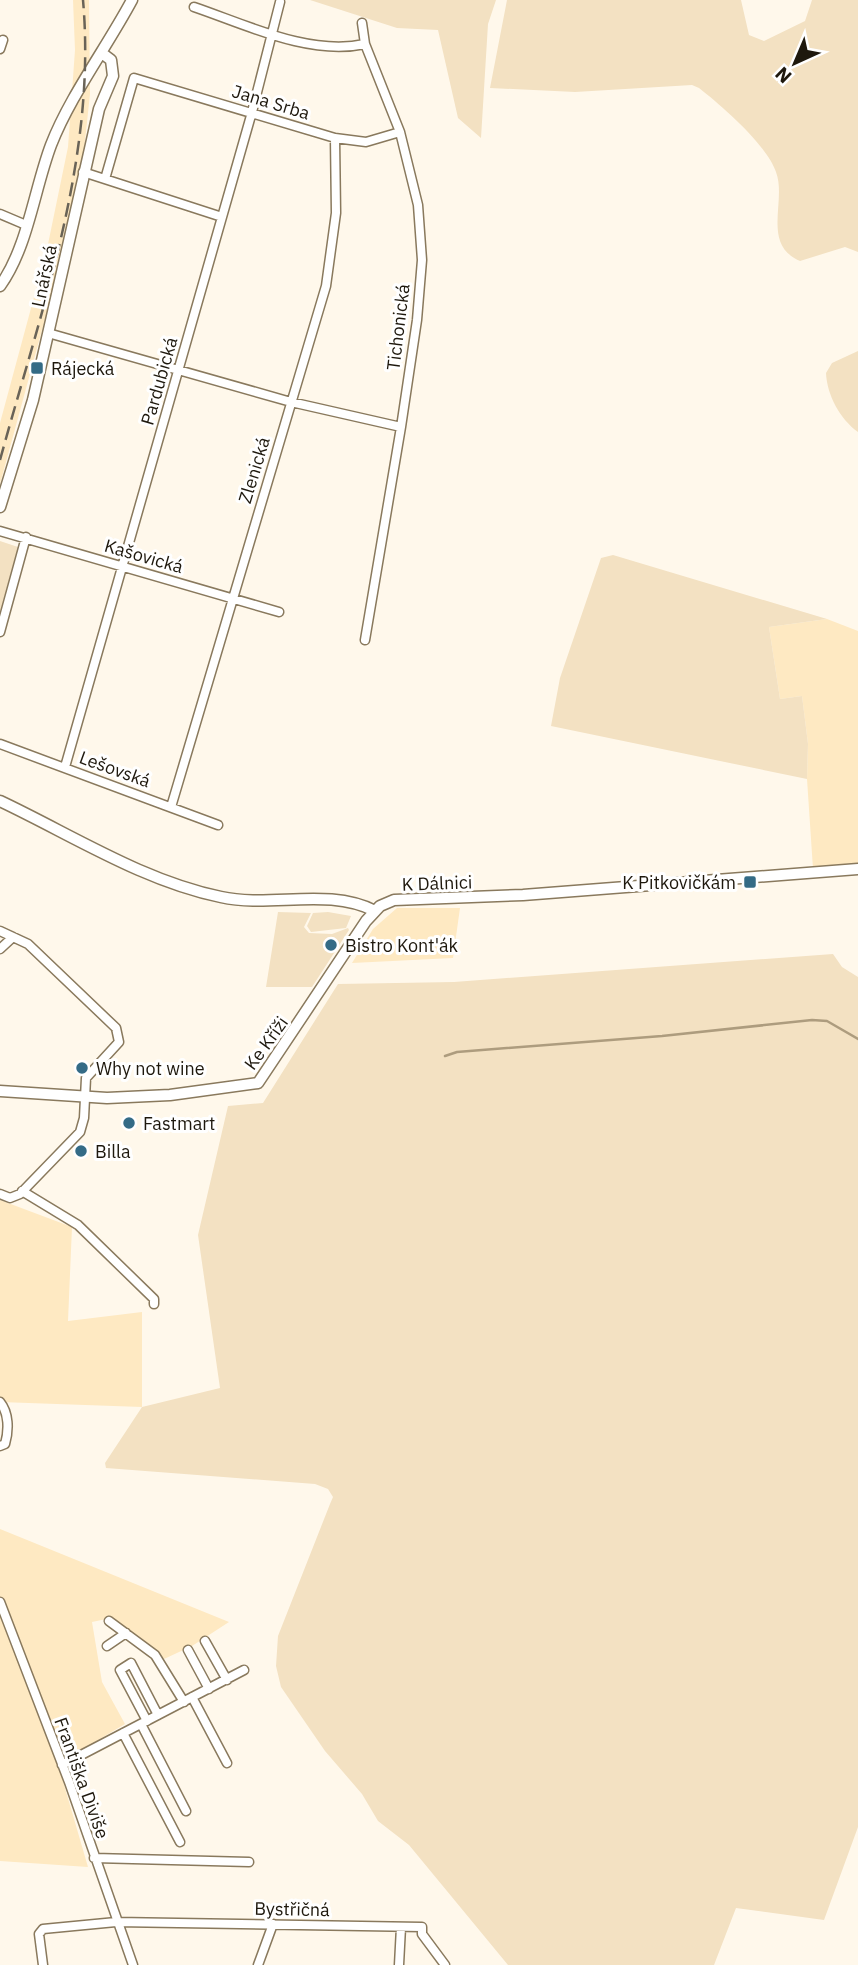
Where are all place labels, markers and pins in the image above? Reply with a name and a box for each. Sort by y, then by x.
place label: Rájecká [51,357,115,380]
marker: Rájecká [29,360,45,376]
place label: K Pitkovičkám [622,871,736,894]
marker: K Pitkovičkám [742,874,758,890]
place label: Bistro Kont'ák [345,934,459,957]
marker: Bistro Kont'ák [323,937,339,953]
place label: Why not wine [96,1057,205,1080]
marker: Why not wine [74,1060,90,1076]
place label: Fastmart [143,1112,215,1135]
marker: Fastmart [121,1115,137,1131]
place label: Billa [95,1140,131,1163]
marker: Billa [73,1143,89,1159]

